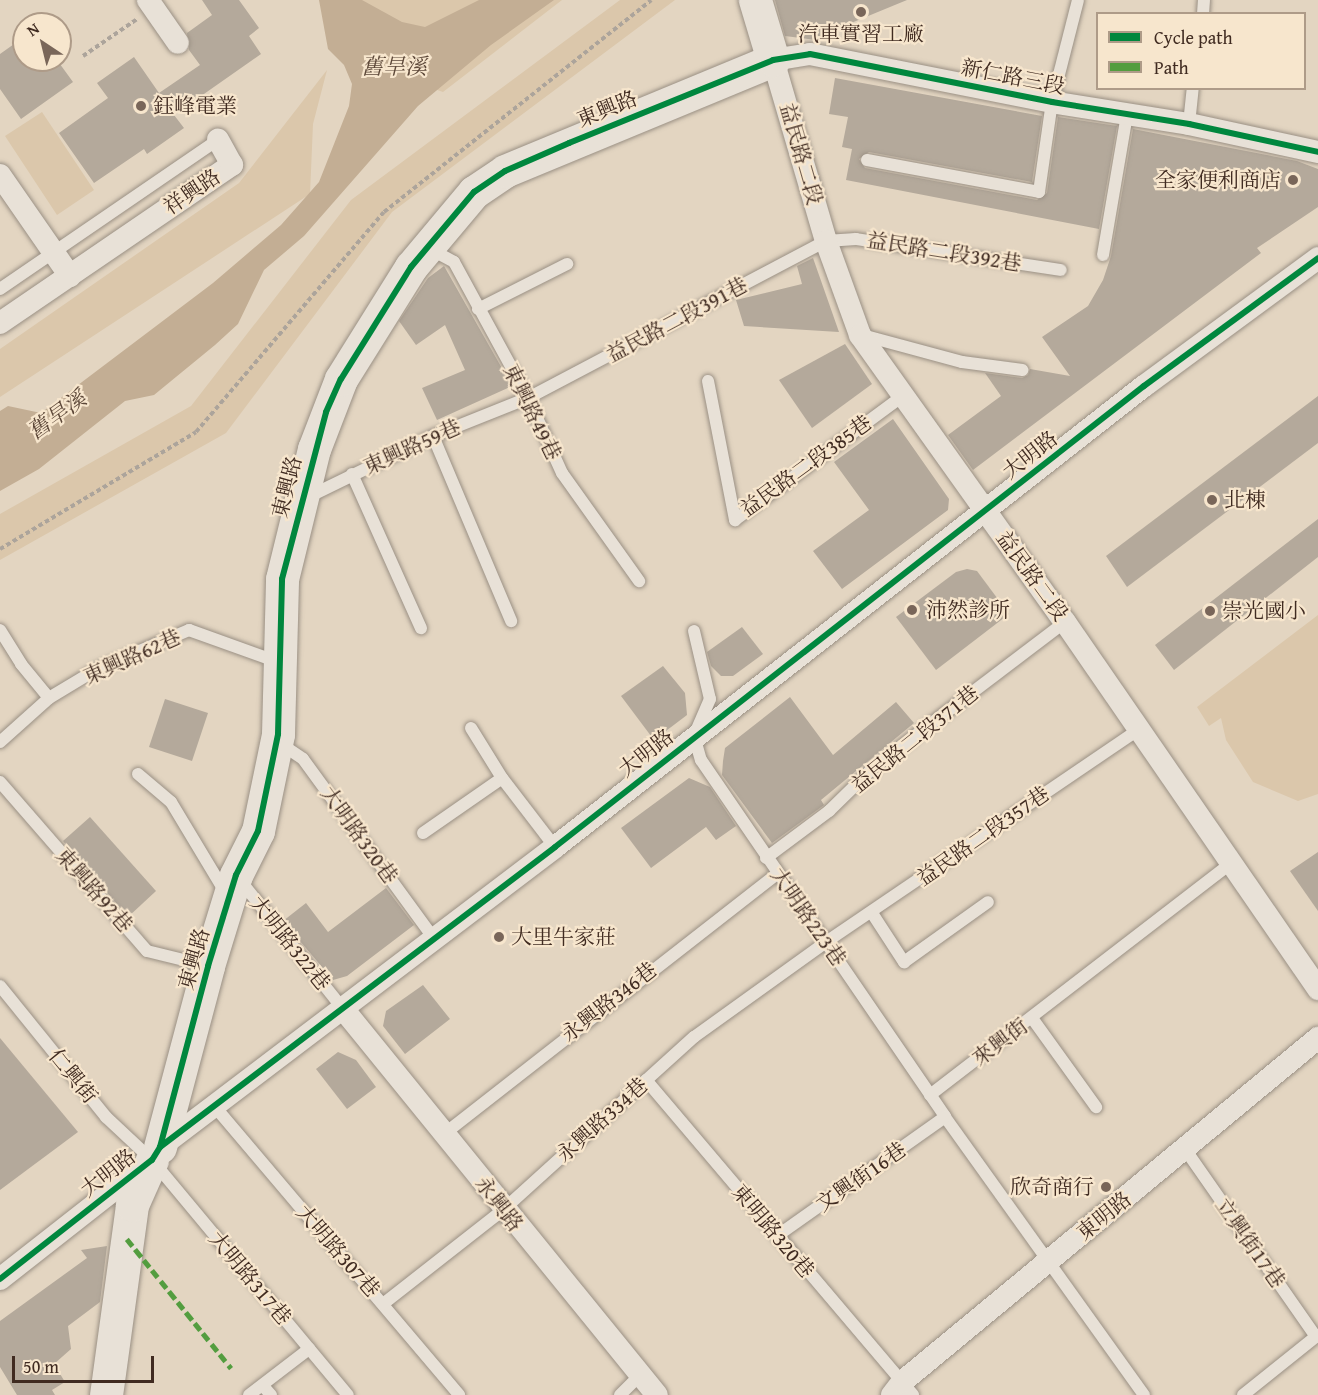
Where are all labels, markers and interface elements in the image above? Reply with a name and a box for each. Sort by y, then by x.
marker: 汽車實習工廠 [854,5,868,19]
north arrow [12,12,72,72]
legend [1096,12,1306,90]
text: N [22,16,44,42]
place label: 汽車實習工廠 [798,21,924,47]
text: Cycle path [1154,24,1233,51]
water label: 舊旱溪 [361,54,427,80]
text: Path [1154,54,1189,81]
street label: 新仁路三段 [959,55,1067,99]
street label: 東興路 [573,86,641,132]
place label: 鈺峰電業 [153,93,237,119]
marker: 鈺峰電業 [134,99,148,113]
street label: 益民路二段 [774,100,828,208]
street label: 祥興路 [159,164,225,220]
place label: 全家便利商店 [1155,167,1281,193]
marker: 全家便利商店 [1286,173,1300,187]
street label: 益民路二段392巷 [865,227,1023,277]
street label: 益民路二段391巷 [602,272,752,368]
street label: 東興路49巷 [498,360,566,464]
water label: 舊旱溪 [23,385,91,445]
street label: 益民路二段385巷 [735,410,877,522]
street label: 東興路59巷 [359,414,465,480]
street label: 大明路 [997,426,1063,484]
street label: 東興路 [267,453,307,521]
place label: 北棟 [1224,487,1266,513]
marker: 北棟 [1205,493,1219,507]
street label: 益民路二段 [991,526,1073,626]
place label: 沛然診所 [926,597,1010,623]
place label: 崇光國小 [1222,598,1306,624]
marker: 沛然診所 [903,601,921,619]
marker: 崇光國小 [1203,604,1217,618]
street label: 東興路62巷 [79,624,185,690]
street label: 益民路二段371巷 [846,680,984,798]
street label: 大明路 [613,724,679,782]
street label: 大明路320巷 [315,781,403,889]
street label: 益民路二段357巷 [912,781,1054,891]
street label: 東興路92巷 [50,842,138,938]
street label: 大明路223巷 [765,863,851,971]
street label: 大明路322巷 [244,891,336,995]
place label: 大里牛家莊 [511,924,616,950]
street label: 東興路 [173,925,215,993]
marker: 大里牛家莊 [492,930,506,944]
street label: 永興路346巷 [556,957,662,1047]
street label: 來興街 [967,1013,1033,1071]
street label: 仁興街 [43,1044,103,1108]
street label: 永興路334巷 [551,1072,653,1168]
street label: 文興街16巷 [811,1137,911,1217]
street label: 大明路 [75,1144,141,1202]
street label: 永興路 [470,1171,528,1237]
place label: 欣奇商行 [1010,1174,1094,1200]
street label: 東明路320巷 [727,1179,819,1283]
marker: 欣奇商行 [1099,1180,1113,1194]
street label: 東明路 [1072,1186,1136,1246]
street label: 立興街17巷 [1210,1193,1290,1293]
street label: 大明路307巷 [291,1200,385,1302]
street label: 大明路317巷 [204,1226,296,1330]
scale bar [15,1344,158,1382]
text: 50 m [23,1353,59,1380]

